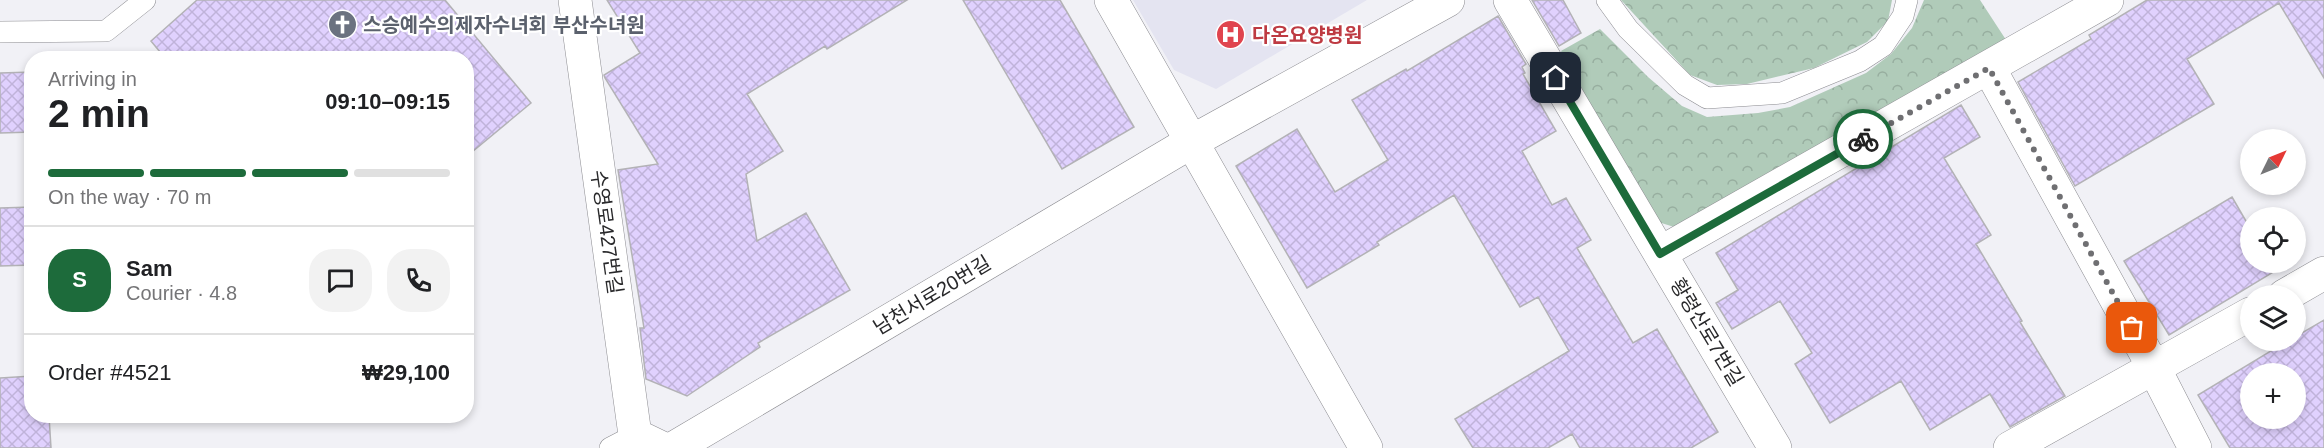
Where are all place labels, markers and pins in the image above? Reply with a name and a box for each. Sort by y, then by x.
church icon: 스승예수의제자수녀회 부산수녀원 [326,9,358,41]
place label: 스승예수의제자수녀회 부산수녀원 [363,14,645,36]
hospital icon: 다온요양병원 [1215,19,1247,51]
place label: 다온요양병원 [1252,24,1362,46]
pin [1530,52,1581,103]
pin [2106,302,2157,353]

